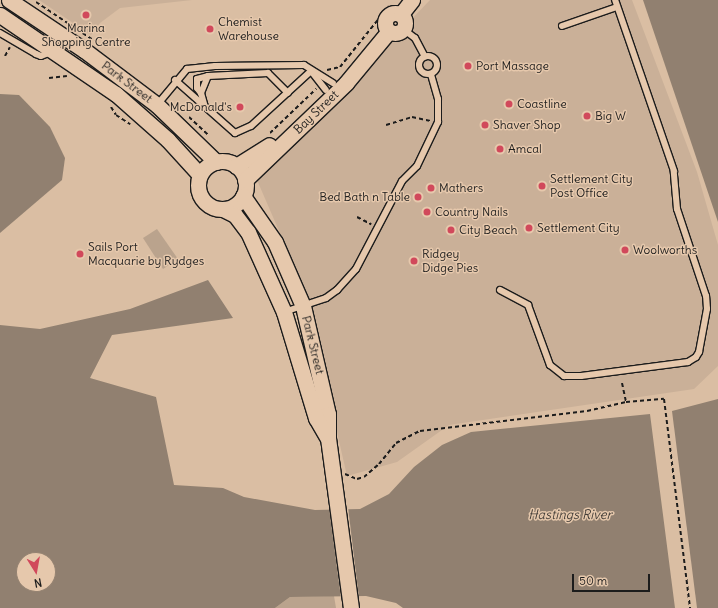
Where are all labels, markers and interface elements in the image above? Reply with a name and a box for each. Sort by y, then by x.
marker: Marina Shopping Centre [81,10,91,20]
place label: Chemist Warehouse [218,15,279,43]
place label: Marina Shopping Centre [41,21,131,49]
marker: Chemist Warehouse [205,24,215,34]
street label: Park Street [99,58,155,106]
place label: Port Massage [476,59,549,73]
marker: Port Massage [463,61,473,71]
street label: Bay Street [291,87,341,137]
place label: Coastline [517,97,567,111]
marker: Coastline [504,99,514,109]
place label: McDonald's [170,100,232,114]
marker: McDonald's [235,102,245,112]
place label: Big W [595,109,626,123]
marker: Big W [582,111,592,121]
place label: Shaver Shop [493,118,561,132]
marker: Shaver Shop [480,120,490,130]
place label: Amcal [508,142,542,156]
marker: Amcal [495,144,505,154]
place label: Settlement City Post Office [550,172,633,200]
place label: Mathers [439,181,483,195]
marker: Settlement City Post Office [537,181,547,191]
marker: Mathers [426,183,436,193]
place label: Bed Bath n Table [319,190,410,204]
marker: Bed Bath n Table [413,192,423,202]
place label: Country Nails [435,205,508,219]
marker: Country Nails [422,207,432,217]
place label: Settlement City [537,221,620,235]
place label: City Beach [459,223,517,237]
marker: Settlement City [524,223,534,233]
marker: City Beach [446,225,456,235]
place label: Sails Port Macquarie by Rydges [88,240,204,268]
place label: Woolworths [633,243,697,257]
marker: Woolworths [620,245,630,255]
place label: Ridgey Didge Pies [422,247,478,275]
marker: Sails Port Macquarie by Rydges [75,249,85,259]
marker: Ridgey Didge Pies [409,256,419,266]
street label: Park Street [299,314,327,376]
water label: Hastings River [528,507,612,523]
north arrow [16,552,56,592]
scale bar [574,566,652,592]
text: 50 m [579,573,607,588]
text: N [33,575,43,590]

